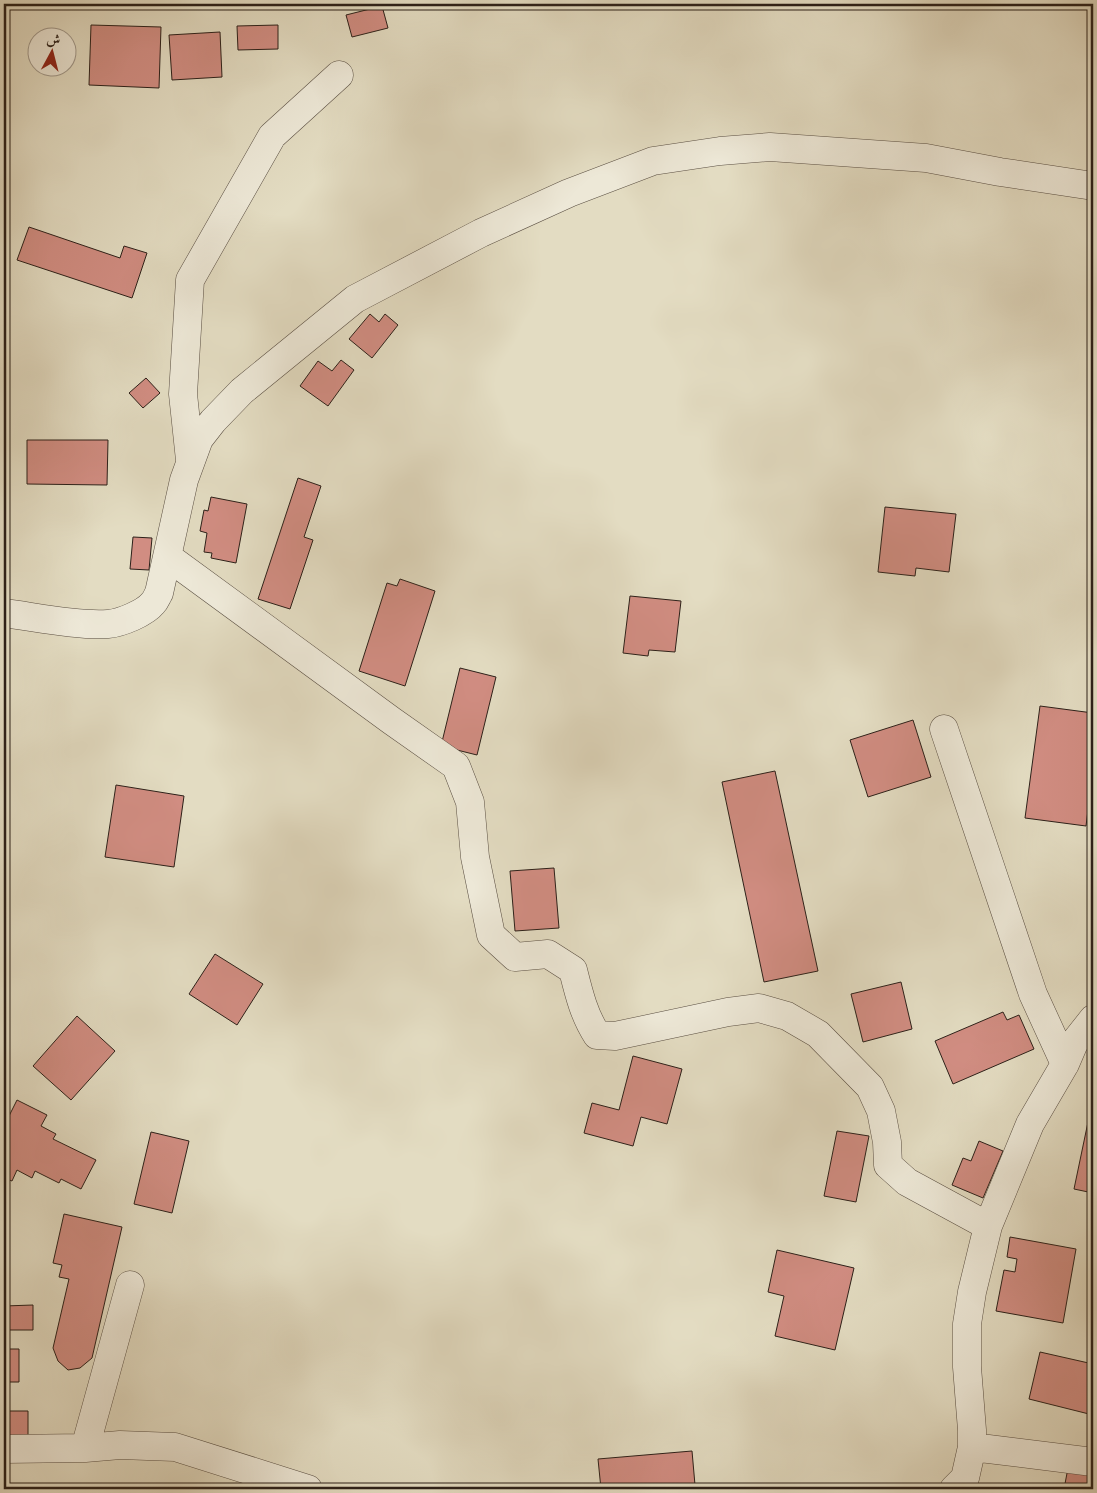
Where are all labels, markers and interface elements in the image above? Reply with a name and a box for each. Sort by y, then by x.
north arrow [28,28,78,78]
text: ش [46,32,61,48]

